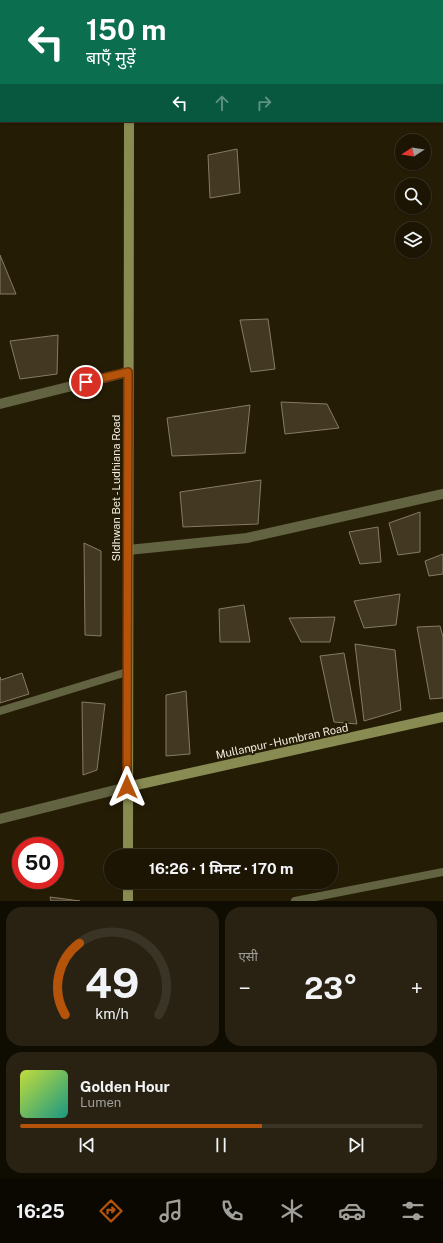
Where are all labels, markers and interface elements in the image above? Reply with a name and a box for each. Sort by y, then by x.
text: 150 m [86,13,166,46]
icon: left [20,16,72,68]
text: बाएँ मुड़ें [86,47,136,68]
icon: left [169,92,191,114]
icon: ahead [211,92,233,114]
icon: right [253,92,275,114]
north arrow [395,134,431,170]
map controls [395,134,431,258]
button: search [395,178,431,214]
button: layers [395,222,431,258]
pin [69,365,103,399]
icon: arrive [75,371,97,393]
street label: SIdhwan Bet - Ludhiana Road [110,415,122,561]
street label: Mullanpur - Humbran Road [215,721,349,761]
position arrow [106,766,148,808]
speed limit sign: 50 [12,837,64,889]
text: 16:26 · 1 मिनट · 170 m [149,860,293,877]
text: एसी [239,949,258,964]
text: 49 [85,957,140,1006]
text: 23° [304,970,357,1006]
text: − [239,975,251,1001]
text: + [411,975,423,1001]
text: km/h [95,1004,129,1021]
text: Golden Hour [80,1078,170,1095]
text: Lumen [80,1095,121,1110]
icon: previous [76,1134,98,1156]
icon: pause [210,1134,232,1156]
icon: next [345,1134,367,1156]
icon: directions [97,1197,125,1225]
icon: music [157,1197,185,1225]
icon: phone [218,1197,246,1225]
icon: climate [278,1197,306,1225]
icon: car [338,1197,366,1225]
icon: filters [399,1197,427,1225]
text: 16:25 [16,1201,65,1222]

